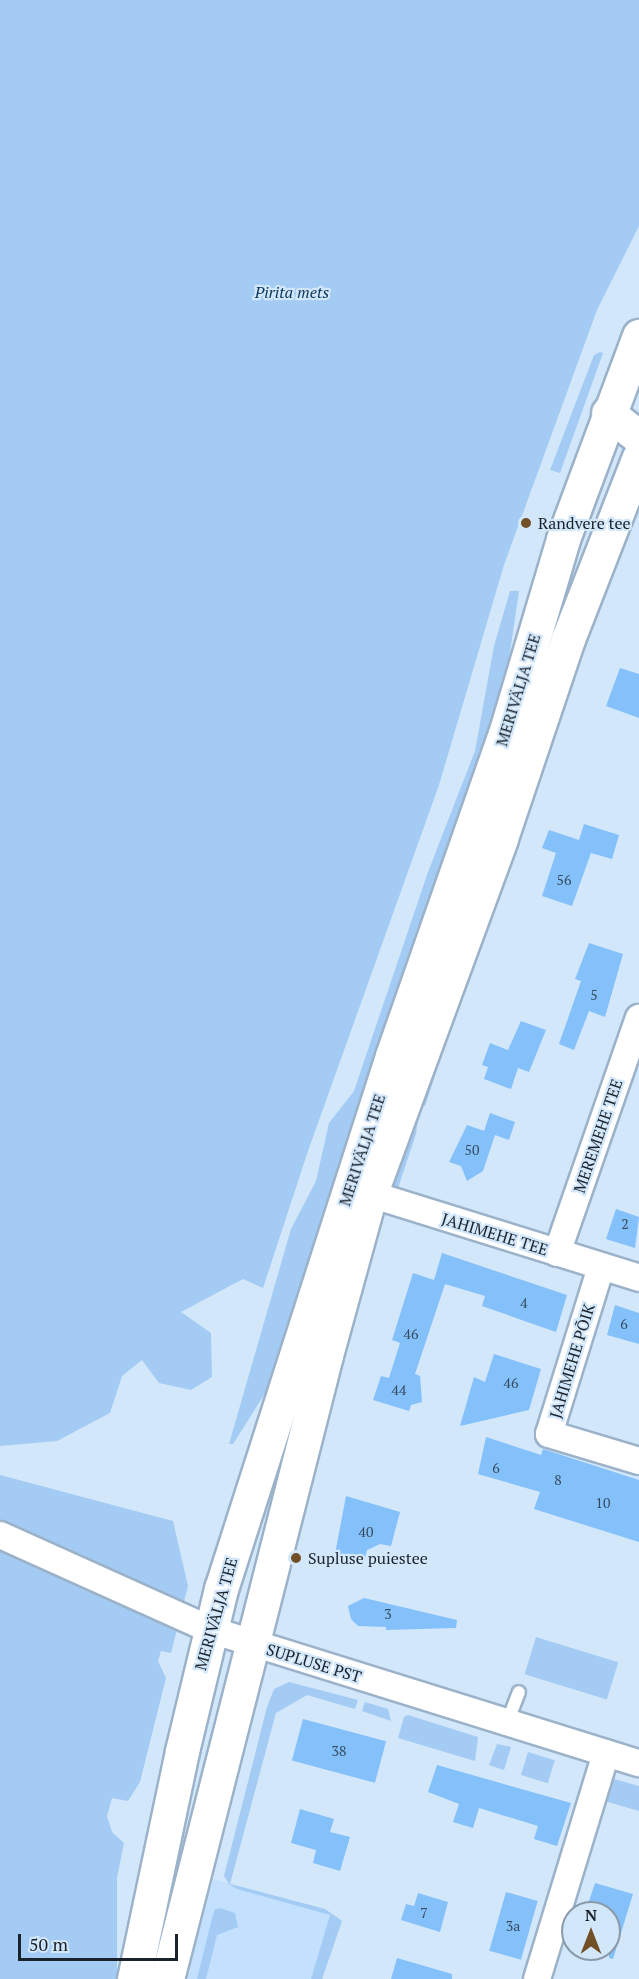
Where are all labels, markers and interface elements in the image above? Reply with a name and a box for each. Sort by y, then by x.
park label: Pirita mets [255,282,329,302]
place label: Randvere tee [538,513,631,533]
marker: Randvere tee [519,516,533,530]
street label: MERIVÄLJA TEE [492,631,544,749]
house number: 56 [557,872,571,888]
house number: 5 [590,987,598,1003]
street label: MEREMEHE TEE [570,1076,626,1196]
street label: MERIVÄLJA TEE [335,1091,389,1209]
house number: 50 [465,1142,479,1158]
street label: JAHIMEHE TEE [439,1209,551,1259]
house number: 2 [621,1216,629,1232]
house number: 4 [520,1295,528,1311]
street label: JAHIMEHE PÕIK [545,1301,599,1421]
house number: 6 [620,1316,628,1332]
house number: 46 [404,1326,418,1342]
house number: 46 [504,1375,518,1391]
house number: 44 [392,1382,406,1398]
house number: 6 [492,1460,500,1476]
house number: 8 [554,1472,562,1488]
house number: 10 [596,1495,610,1511]
house number: 40 [359,1524,373,1540]
place label: Supluse puiestee [308,1548,428,1568]
marker: Supluse puiestee [289,1551,303,1565]
street label: MERIVÄLJA TEE [191,1555,241,1673]
house number: 3 [384,1606,392,1622]
street label: SUPLUSE PST [264,1639,364,1687]
house number: 38 [332,1743,346,1759]
north arrow [561,1901,621,1961]
text: N [585,1904,597,1926]
house number: 7 [420,1905,428,1921]
house number: 3a [506,1918,520,1934]
scale bar [21,1922,182,1960]
text: 50 m [29,1932,68,1956]

